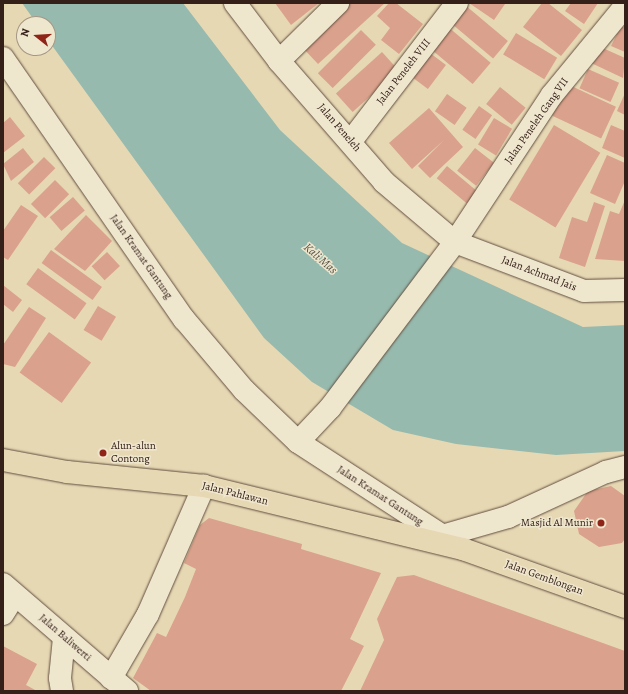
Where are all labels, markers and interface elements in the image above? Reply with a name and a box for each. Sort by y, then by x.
north arrow [16,16,56,56]
text: N [17,27,33,39]
street label: Jalan Peneleh VIII [374,36,434,108]
street label: Jalan Peneleh Gang VII [502,75,572,167]
street label: Jalan Peneleh [315,101,363,155]
street label: Jalan Kramat Gantung [107,212,175,302]
water label: Kali Mas [300,241,340,277]
street label: Jalan Achmad Jais [500,254,578,294]
place label: Alun-alun Contong [111,440,156,466]
marker: Alun-alun Contong [98,448,108,458]
street label: Jalan Kramat Gantung [334,463,426,529]
street label: Jalan Pahlawan [201,479,269,509]
place label: Masjid Al Munir [521,516,593,530]
marker: Masjid Al Munir [596,518,606,528]
street label: Jalan Gemblongan [503,558,585,598]
street label: Jalan Baliwerti [36,612,94,664]

